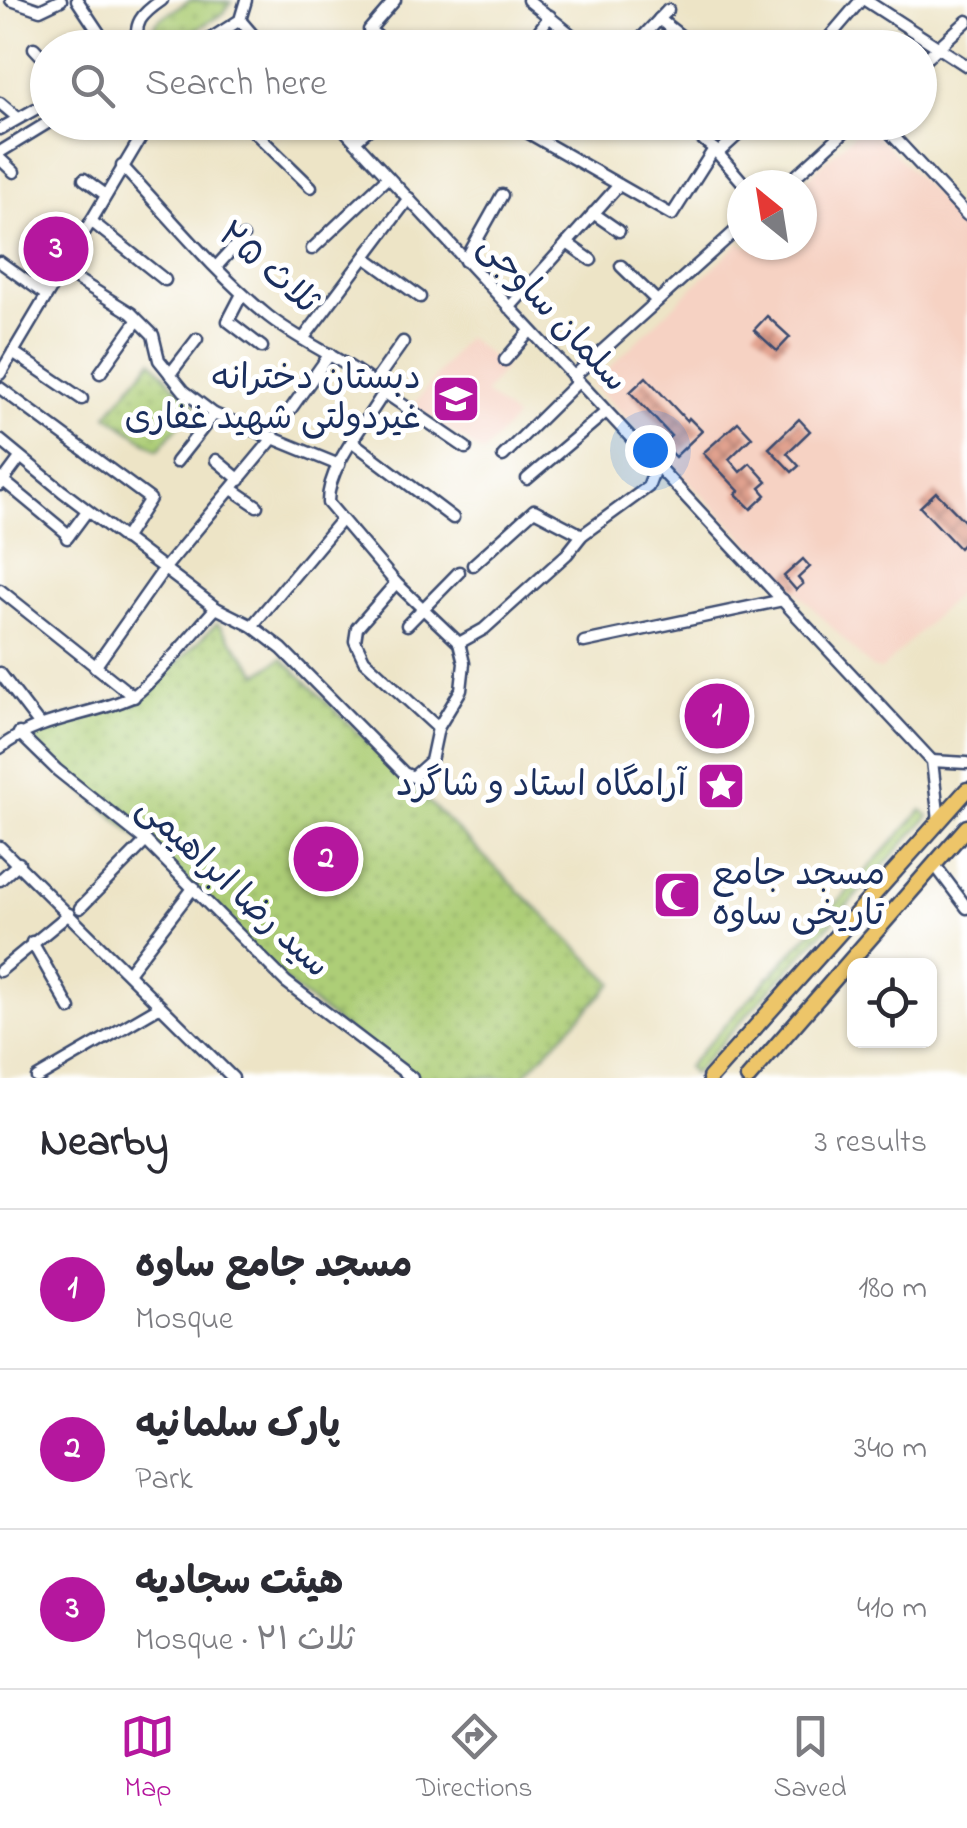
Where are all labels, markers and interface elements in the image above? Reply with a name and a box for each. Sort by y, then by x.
search box [30,30,937,140]
text: Search here [145,57,327,113]
icon: search [65,58,120,113]
north arrow [727,170,817,260]
street label: ثلاث ۲۵ [205,211,329,328]
pin: 3 [23,212,88,286]
street label: سلمان ساوجی [465,223,639,405]
place label: دبستان دخترانه غیردولتی شهید غفاری [125,354,421,445]
school or university icon: دبستان دخترانه غیردولتی شهید غفاری [430,373,482,425]
your location [625,425,676,476]
pin: 1 [684,678,750,754]
place icon: آرامگاه استاد و شاگرد [695,760,747,812]
place label: آرامگاه استاد و شاگرد [396,761,687,812]
street label: سید رضا ابراهیمی [124,785,340,991]
pin: 2 [294,822,358,896]
place label: مسجد جامع تاریخی ساوه [712,850,885,941]
mosque icon: مسجد جامع تاریخی ساوه [651,869,703,921]
map controls [847,958,937,1048]
button: locate [847,958,937,1048]
text: Nearby [40,1113,168,1174]
text: 3 results [815,1120,927,1167]
text: مسجد جامع ساوه [135,1239,412,1295]
text: 1 [67,1266,78,1313]
text: 180 m [858,1266,927,1313]
text: Mosque [135,1297,233,1344]
text: پارک سلمانیه [135,1399,340,1455]
text: 2 [65,1426,80,1473]
text: 340 m [854,1426,927,1473]
text: Park [135,1457,193,1504]
text: هیئت سجادیه [135,1556,343,1612]
text: 3 [66,1586,79,1633]
text: 410 m [857,1586,927,1633]
text: Mosque · ثلاث ۲۱ [135,1618,355,1665]
tab: Map [120,1709,175,1810]
tab: Directions [416,1709,533,1810]
tab: Saved [774,1709,847,1810]

